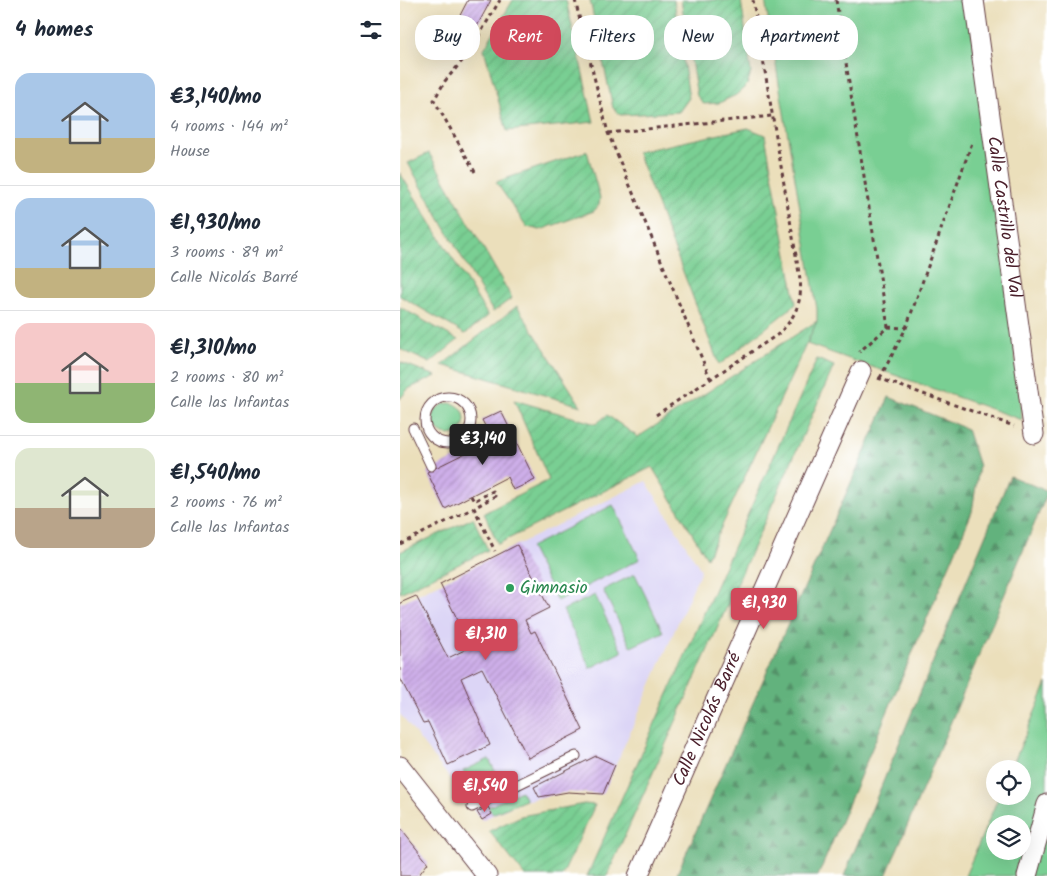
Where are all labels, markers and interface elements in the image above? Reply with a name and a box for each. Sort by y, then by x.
text: 4 homes [15,14,93,47]
chip: Buy [415,15,480,60]
chip: Rent [490,15,561,60]
chip: Filters [571,15,654,60]
chip: New [664,15,732,60]
chip: Apartment [742,15,858,60]
icon: filters [357,16,385,44]
text: €3,140/mo [170,81,262,114]
icon: home [55,93,115,153]
text: 4 rooms · 144 m² [170,114,288,139]
street label: Calle Castrillo del Val [978,134,1030,300]
text: House [170,139,210,164]
text: €1,930/mo [170,207,261,240]
icon: home [55,218,115,278]
text: 3 rooms · 89 m² [170,240,283,265]
text: Calle Nicolás Barré [170,265,298,290]
text: €1,310/mo [170,332,256,365]
icon: home [55,343,115,403]
text: 2 rooms · 80 m² [170,365,283,390]
text: Calle las Infantas [170,390,289,415]
pin: €3,140 [442,424,524,466]
text: €3,140 [461,427,505,452]
text: €1,540/mo [170,457,261,490]
icon: home [55,468,115,528]
text: 2 rooms · 76 m² [170,490,282,515]
text: Calle las Infantas [170,515,289,540]
place label: Gimnasio [520,574,588,603]
marker: Gimnasio [504,582,516,594]
pin: €1,930 [723,588,805,630]
text: €1,930 [742,591,786,616]
pin: €1,310 [445,618,527,661]
text: €1,310 [466,622,506,647]
street label: Calle Nicolás Barré [665,647,750,791]
map controls [986,760,1031,860]
button: locate [986,760,1031,805]
pin: €1,540 [444,770,526,813]
text: €1,540 [463,774,507,799]
button: layers [986,815,1031,860]

